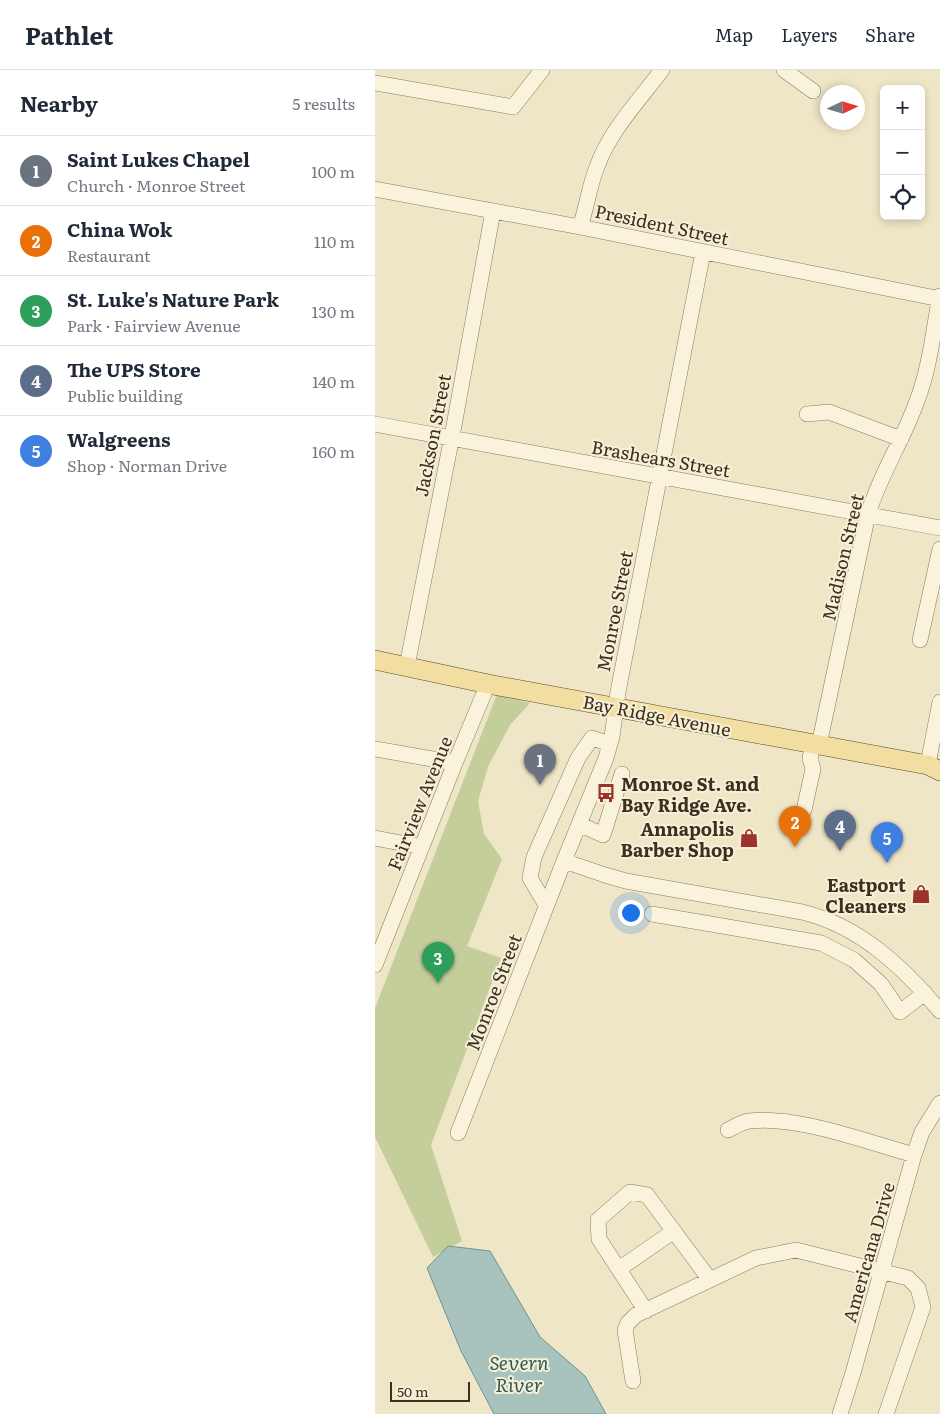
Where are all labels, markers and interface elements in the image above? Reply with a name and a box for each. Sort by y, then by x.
text: Pathlet [25,17,113,52]
text: Map [715,21,753,48]
text: Layers [781,21,837,48]
text: Share [865,21,915,48]
north arrow [820,85,865,130]
map controls [880,85,925,220]
button: + [880,85,925,130]
text: Nearby [20,87,98,118]
text: 5 results [292,91,355,115]
button: − [880,130,925,175]
text: Saint Lukes Chapel [67,145,250,173]
text: 1 [33,159,39,183]
text: 100 m [311,159,355,183]
text: Church · Monroe Street [67,173,245,197]
button: locate [880,175,925,220]
street label: President Street [593,197,732,252]
text: China Wok [67,215,172,243]
text: 2 [32,229,40,253]
text: 110 m [314,229,355,253]
text: Restaurant [67,243,151,267]
text: St. Luke's Nature Park [67,285,279,313]
text: 3 [32,299,40,323]
text: 130 m [312,299,355,323]
text: Park · Fairview Avenue [67,313,241,337]
text: The UPS Store [67,355,201,383]
text: 4 [31,369,41,393]
text: 140 m [312,369,355,393]
street label: Jackson Street [407,371,457,499]
text: Public building [67,383,183,407]
text: Walgreens [67,425,171,453]
street label: Brashears Street [589,433,733,484]
text: 5 [32,439,40,463]
text: 160 m [312,439,355,463]
text: Shop · Norman Drive [67,453,227,477]
street label: Madison Street [814,490,870,623]
street label: Monroe Street [589,547,639,674]
street label: Bay Ridge Avenue [581,687,733,743]
street label: Fairview Avenue [380,732,458,874]
pin: 1 [524,744,556,785]
place label: Monroe St. and Bay Ridge Ave. [621,770,759,818]
bus stop icon: Monroe St. and Bay Ridge Ave. [595,782,617,804]
pin: 2 [779,806,811,847]
pin: 4 [824,810,856,851]
place label: Annapolis Barber Shop [621,815,734,863]
pin: 5 [871,822,903,863]
shop icon: Annapolis Barber Shop [738,827,760,849]
place label: Eastport Cleaners [825,871,906,919]
shop icon: Eastport Cleaners [910,883,932,905]
your location [618,900,644,926]
street label: Monroe Street [458,929,528,1054]
pin: 3 [422,942,454,983]
street label: Americana Drive [835,1179,901,1325]
water label: Severn River [489,1348,549,1398]
scale bar [390,1379,470,1402]
text: 50 m [397,1381,429,1401]

